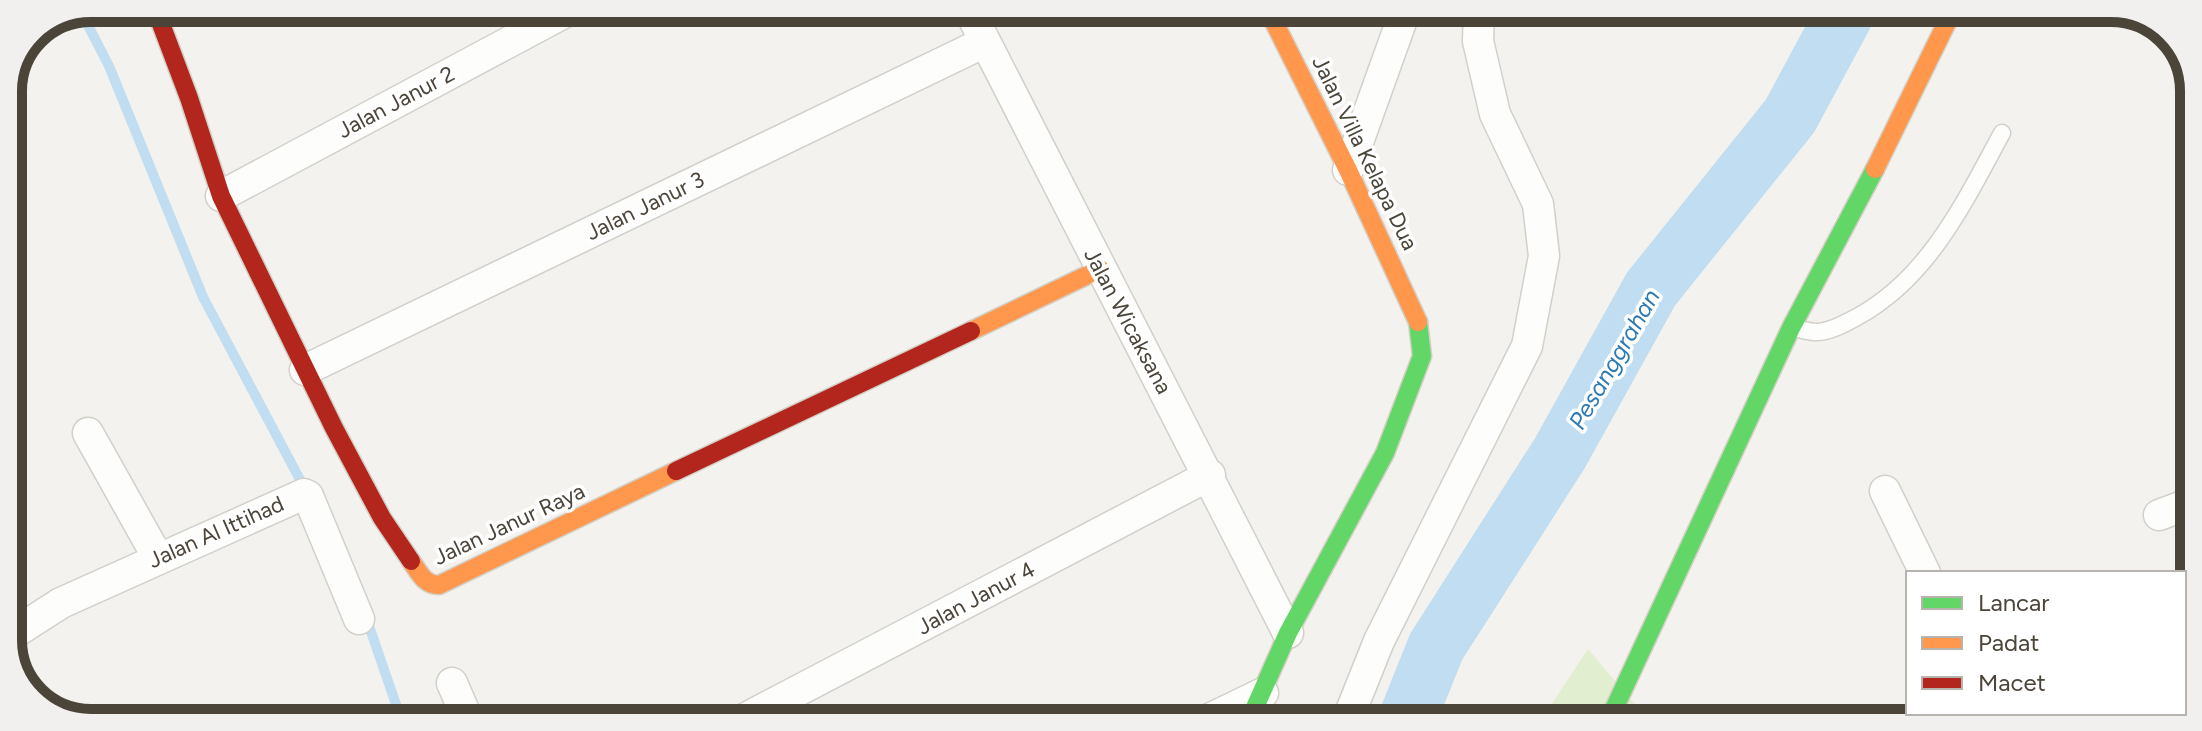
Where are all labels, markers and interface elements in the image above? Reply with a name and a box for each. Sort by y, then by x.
street label: Jalan Villa Kelapa Dua [1306,52,1424,254]
street label: Jalan Janur 2 [333,60,459,144]
street label: Jalan Janur 3 [581,166,709,246]
street label: Jalan Wicaksana [1078,243,1178,399]
water label: Pesanggrahan [1562,284,1666,434]
street label: Jalan Janur Raya [429,477,589,571]
street label: Jalan Al Ittihad [144,490,288,574]
street label: Jalan Janur 4 [912,556,1040,640]
legend [1906,571,2186,715]
text: Lancar [1978,588,2049,617]
text: Padat [1978,628,2039,657]
text: Macet [1978,668,2046,697]

